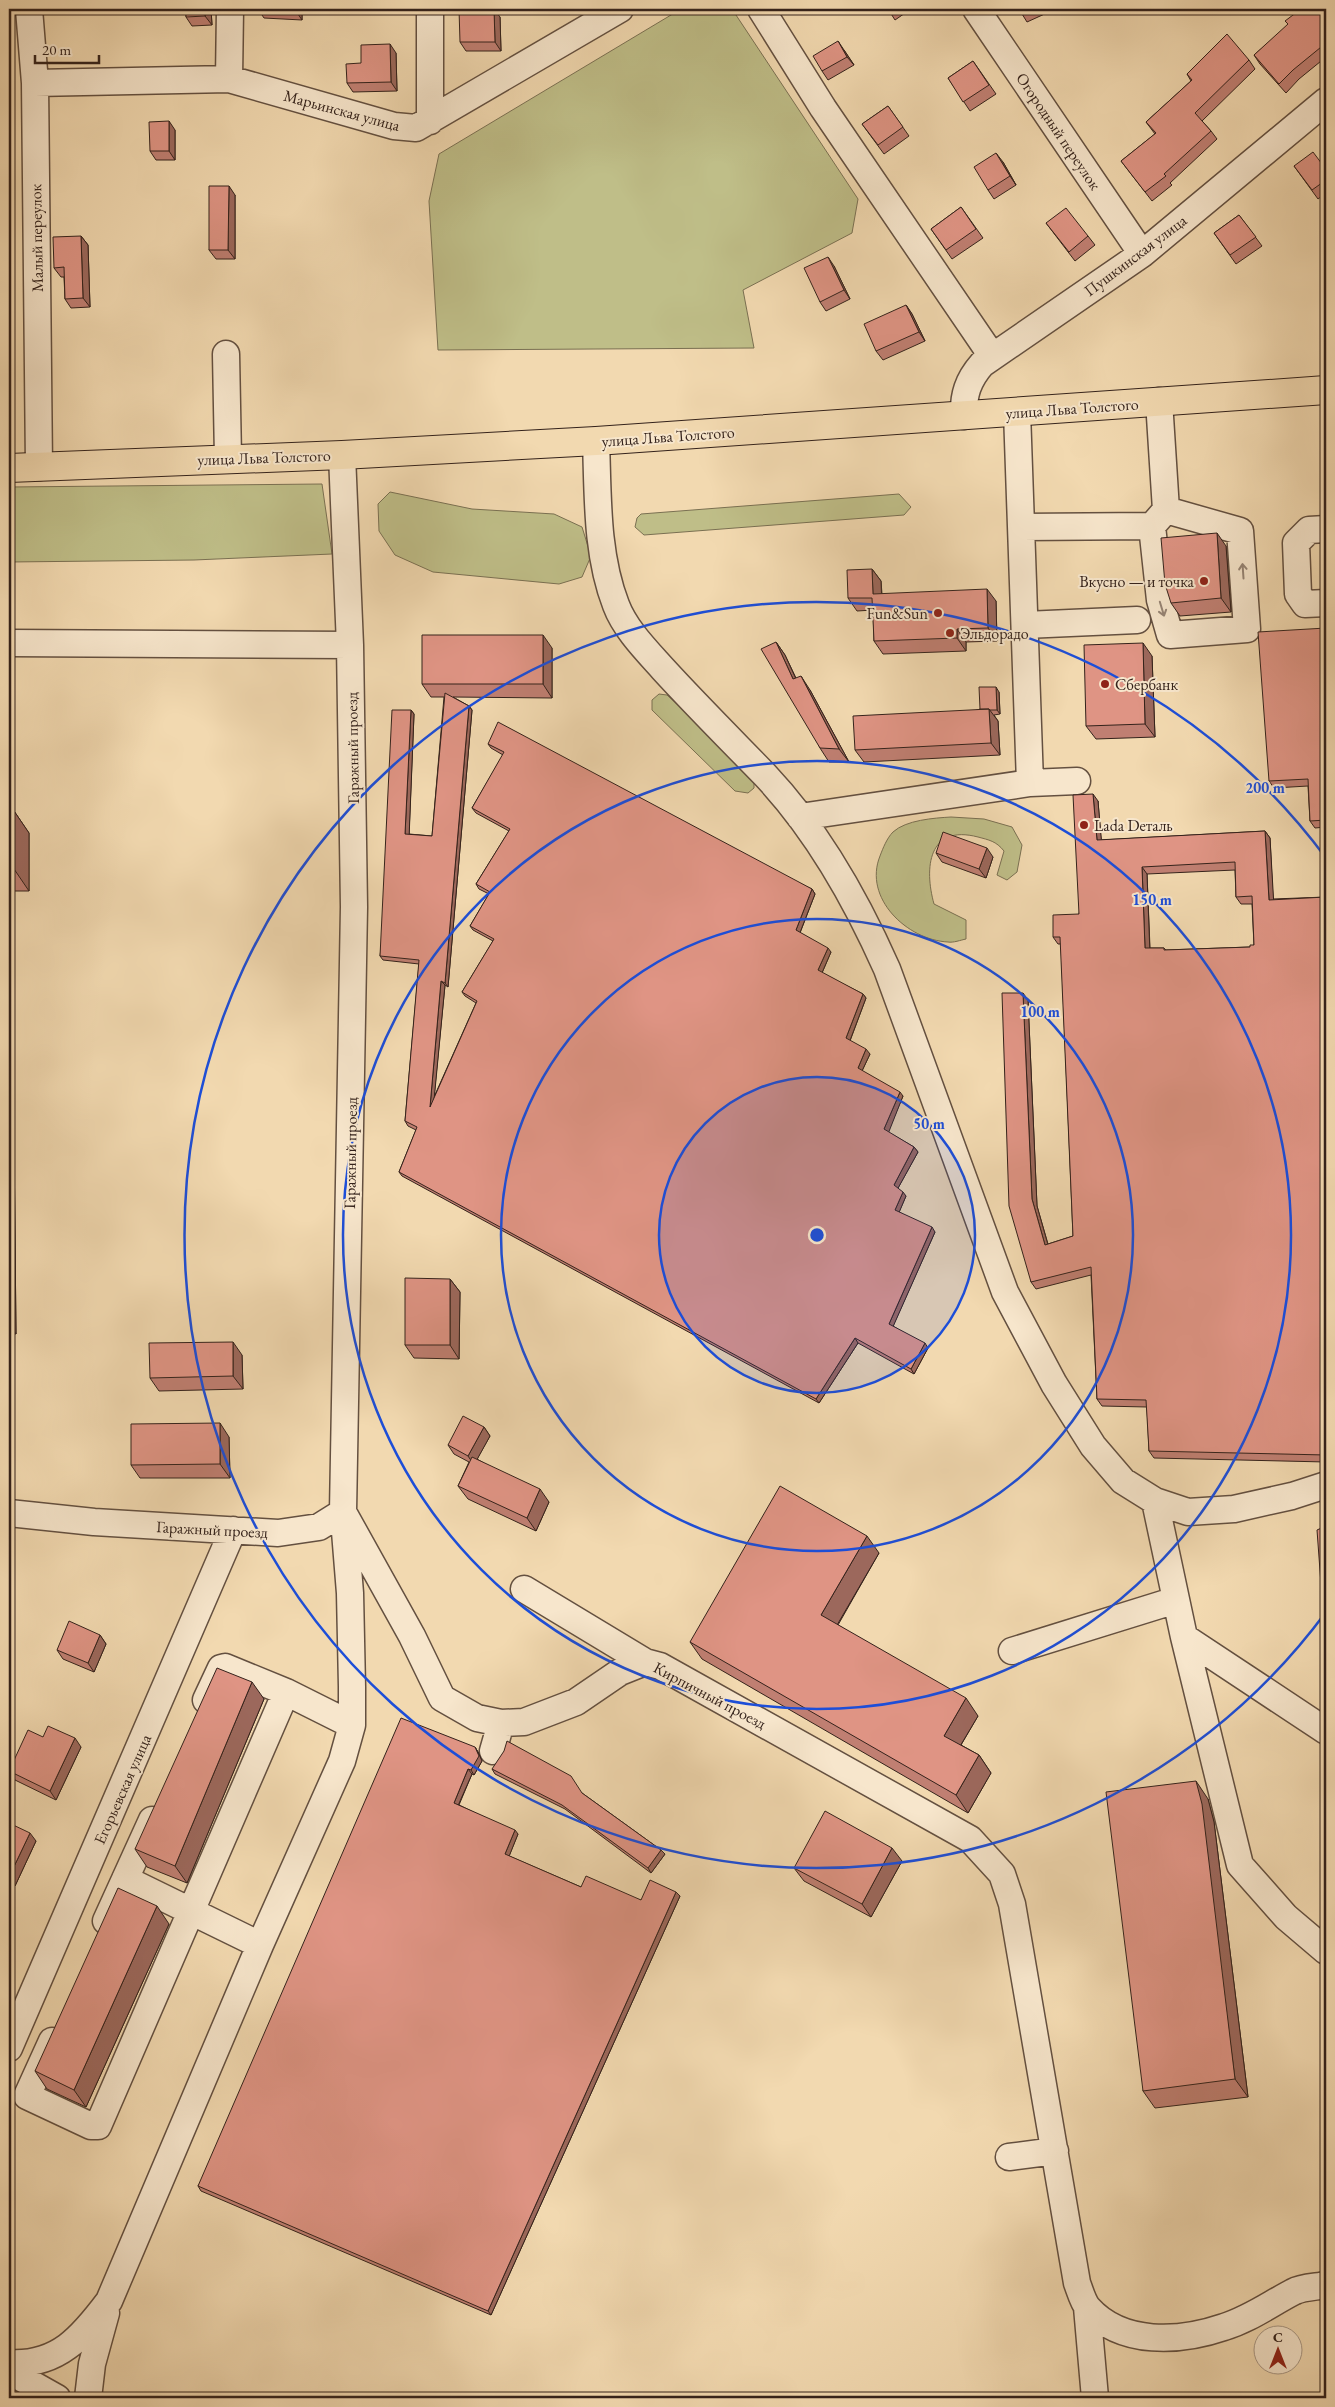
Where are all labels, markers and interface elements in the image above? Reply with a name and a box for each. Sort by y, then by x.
scale bar [35,32,99,64]
text: 20 m [42,40,71,59]
street label: Огородный переулок [1011,68,1106,194]
street label: Марьинская улица [281,85,403,136]
street label: Малый переулок [25,183,48,292]
street label: Пушкинская улица [1080,209,1191,301]
street label: улица Льва Толстого [1005,393,1139,424]
street label: улица Льва Толстого [601,421,735,452]
street label: улица Льва Толстого [197,445,331,470]
one-way arrow [1239,563,1248,579]
place label: Вкусно — и точка [1079,571,1195,592]
marker: Вкусно — и точка [1198,575,1210,587]
one-way arrow [1158,600,1168,616]
place label: Fun&Sun [867,603,929,624]
marker: Fun&Sun [932,607,944,619]
place label: Эльдорадо [960,623,1029,644]
marker: Эльдорадо [944,627,956,639]
place label: Сбербанк [1115,674,1178,695]
marker: Сбербанк [1099,678,1111,690]
street label: Гаражный проезд [341,691,364,804]
text: 200 m [1245,778,1285,797]
place label: Lada Dеталь [1094,815,1173,836]
marker: Lada Dеталь [1078,819,1090,831]
text: 150 m [1132,890,1172,909]
text: 100 m [1020,1002,1060,1021]
street label: Гаражный проезд [339,1096,362,1209]
text: 50 m [913,1114,945,1133]
centre of rings [808,1226,826,1244]
street label: Гаражный проезд [156,1516,269,1543]
street label: Кирпичный проезд [650,1657,770,1734]
street label: Егорьевская улица [89,1730,156,1847]
north arrow [1252,2324,1302,2374]
text: С [1273,2328,1283,2346]

